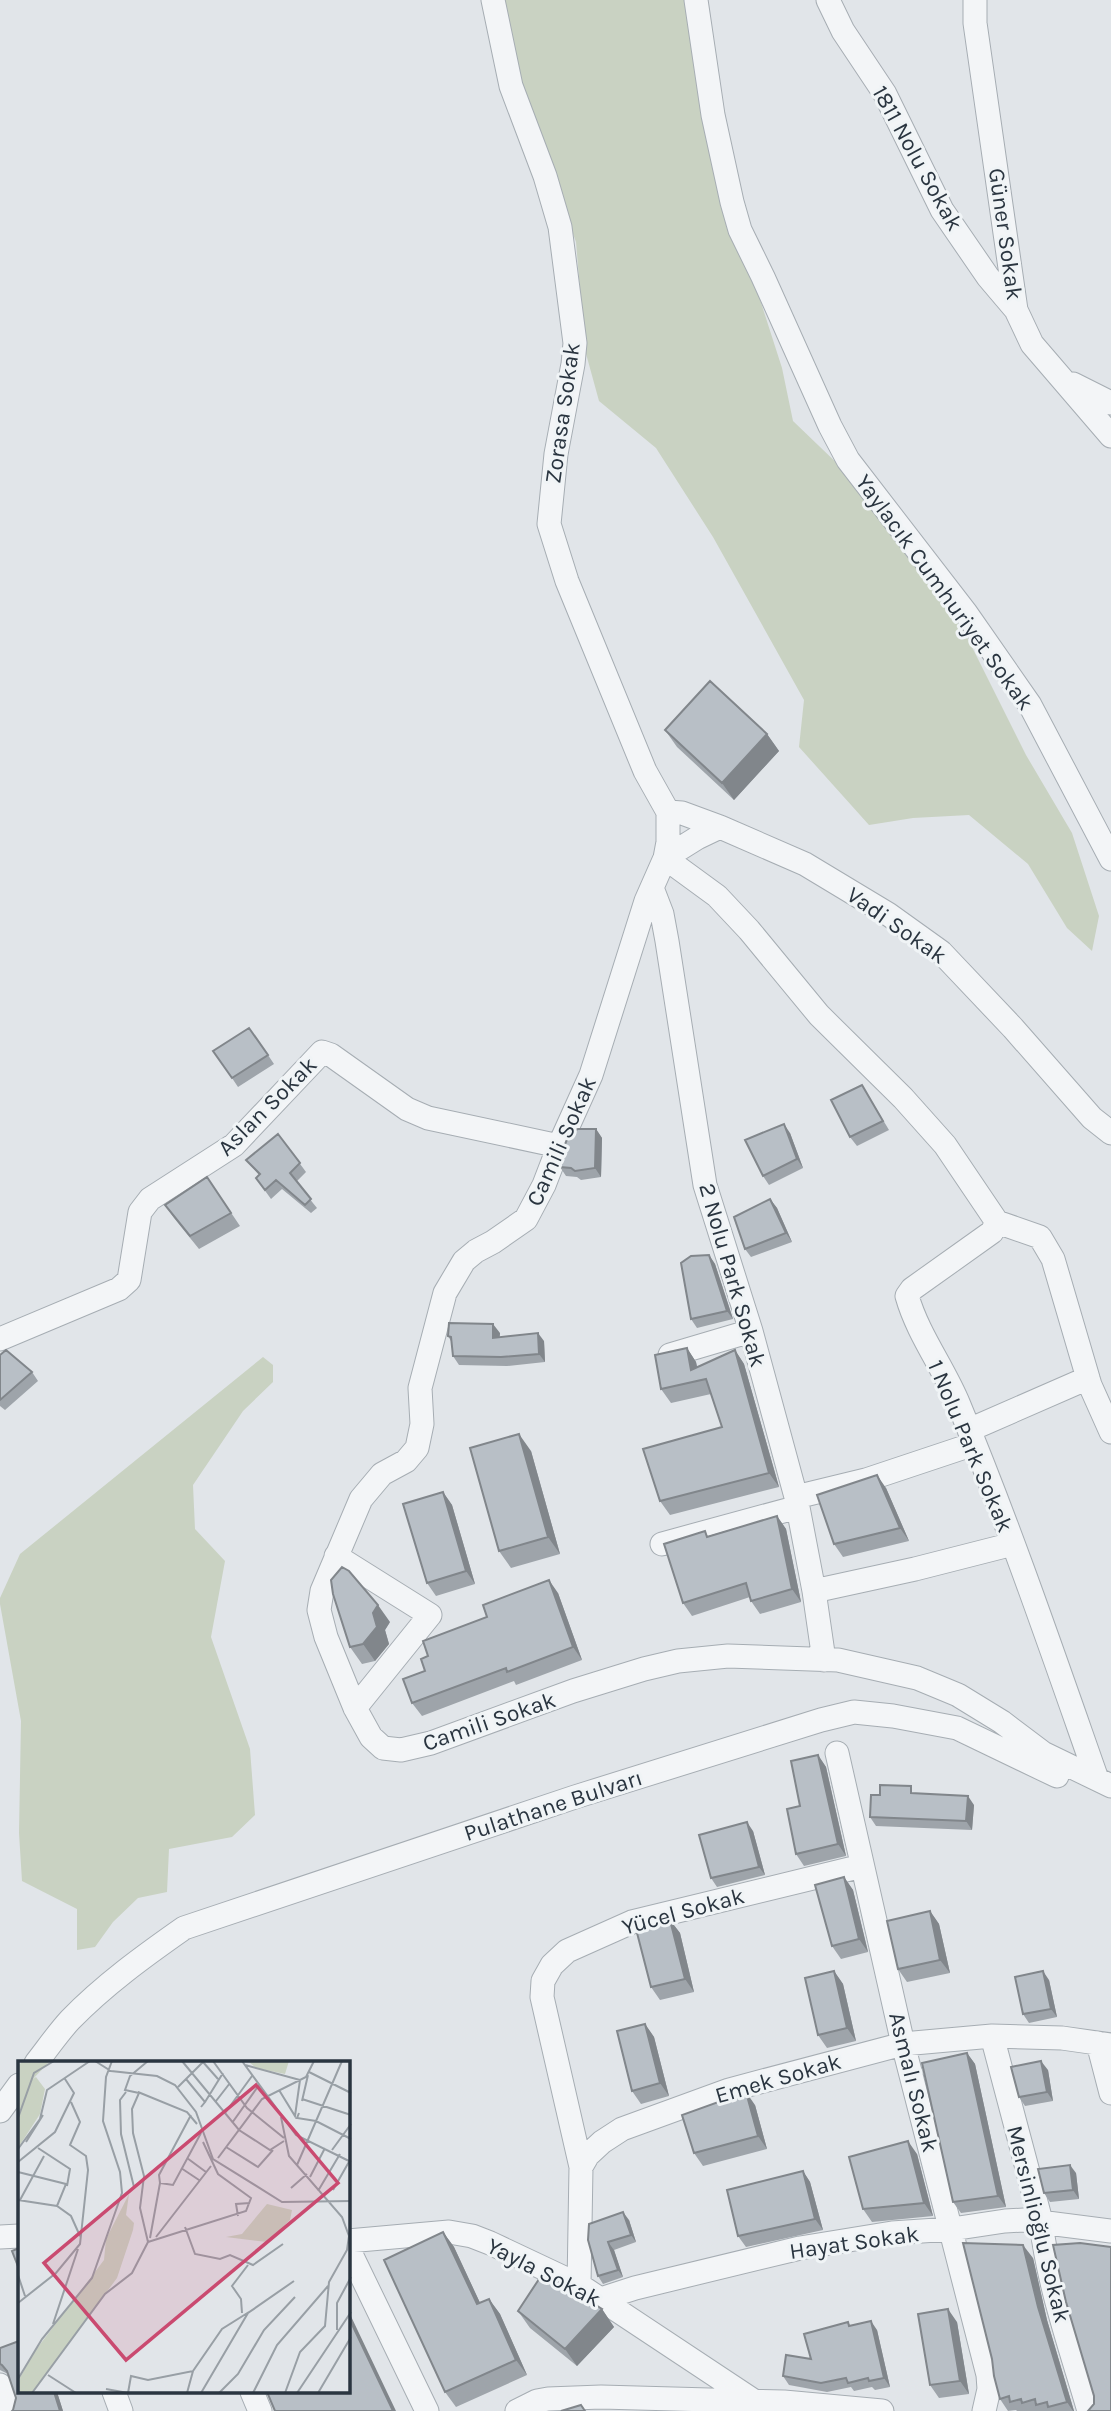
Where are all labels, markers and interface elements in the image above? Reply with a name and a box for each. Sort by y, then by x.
street label: 1811 Nolu Sokak [867,81,969,235]
street label: Güner Sokak [983,166,1028,302]
street label: Zorasa Sokak [539,341,586,485]
street label: Yaylacık Cumhuriyet Sokak [850,469,1039,716]
street label: Vadi Sokak [842,881,952,970]
street label: Aslan Sokak [212,1051,322,1161]
street label: Camili Sokak [521,1072,602,1210]
street label: 2 Nolu Park Sokak [693,1180,772,1370]
street label: 1 Nolu Park Sokak [922,1356,1019,1536]
street label: Camili Sokak [419,1686,559,1757]
street label: Pulathane Bulvarı [460,1764,646,1847]
street label: Yücel Sokak [619,1882,747,1941]
street label: Asmalı Sokak [883,2009,944,2155]
street label: Emek Sokak [712,2048,844,2109]
inset map [18,2061,350,2394]
street label: Mersinlioğlu Sokak [1001,2123,1076,2325]
street label: Hayat Sokak [788,2220,921,2265]
street label: Yayla Sokak [482,2232,605,2313]

